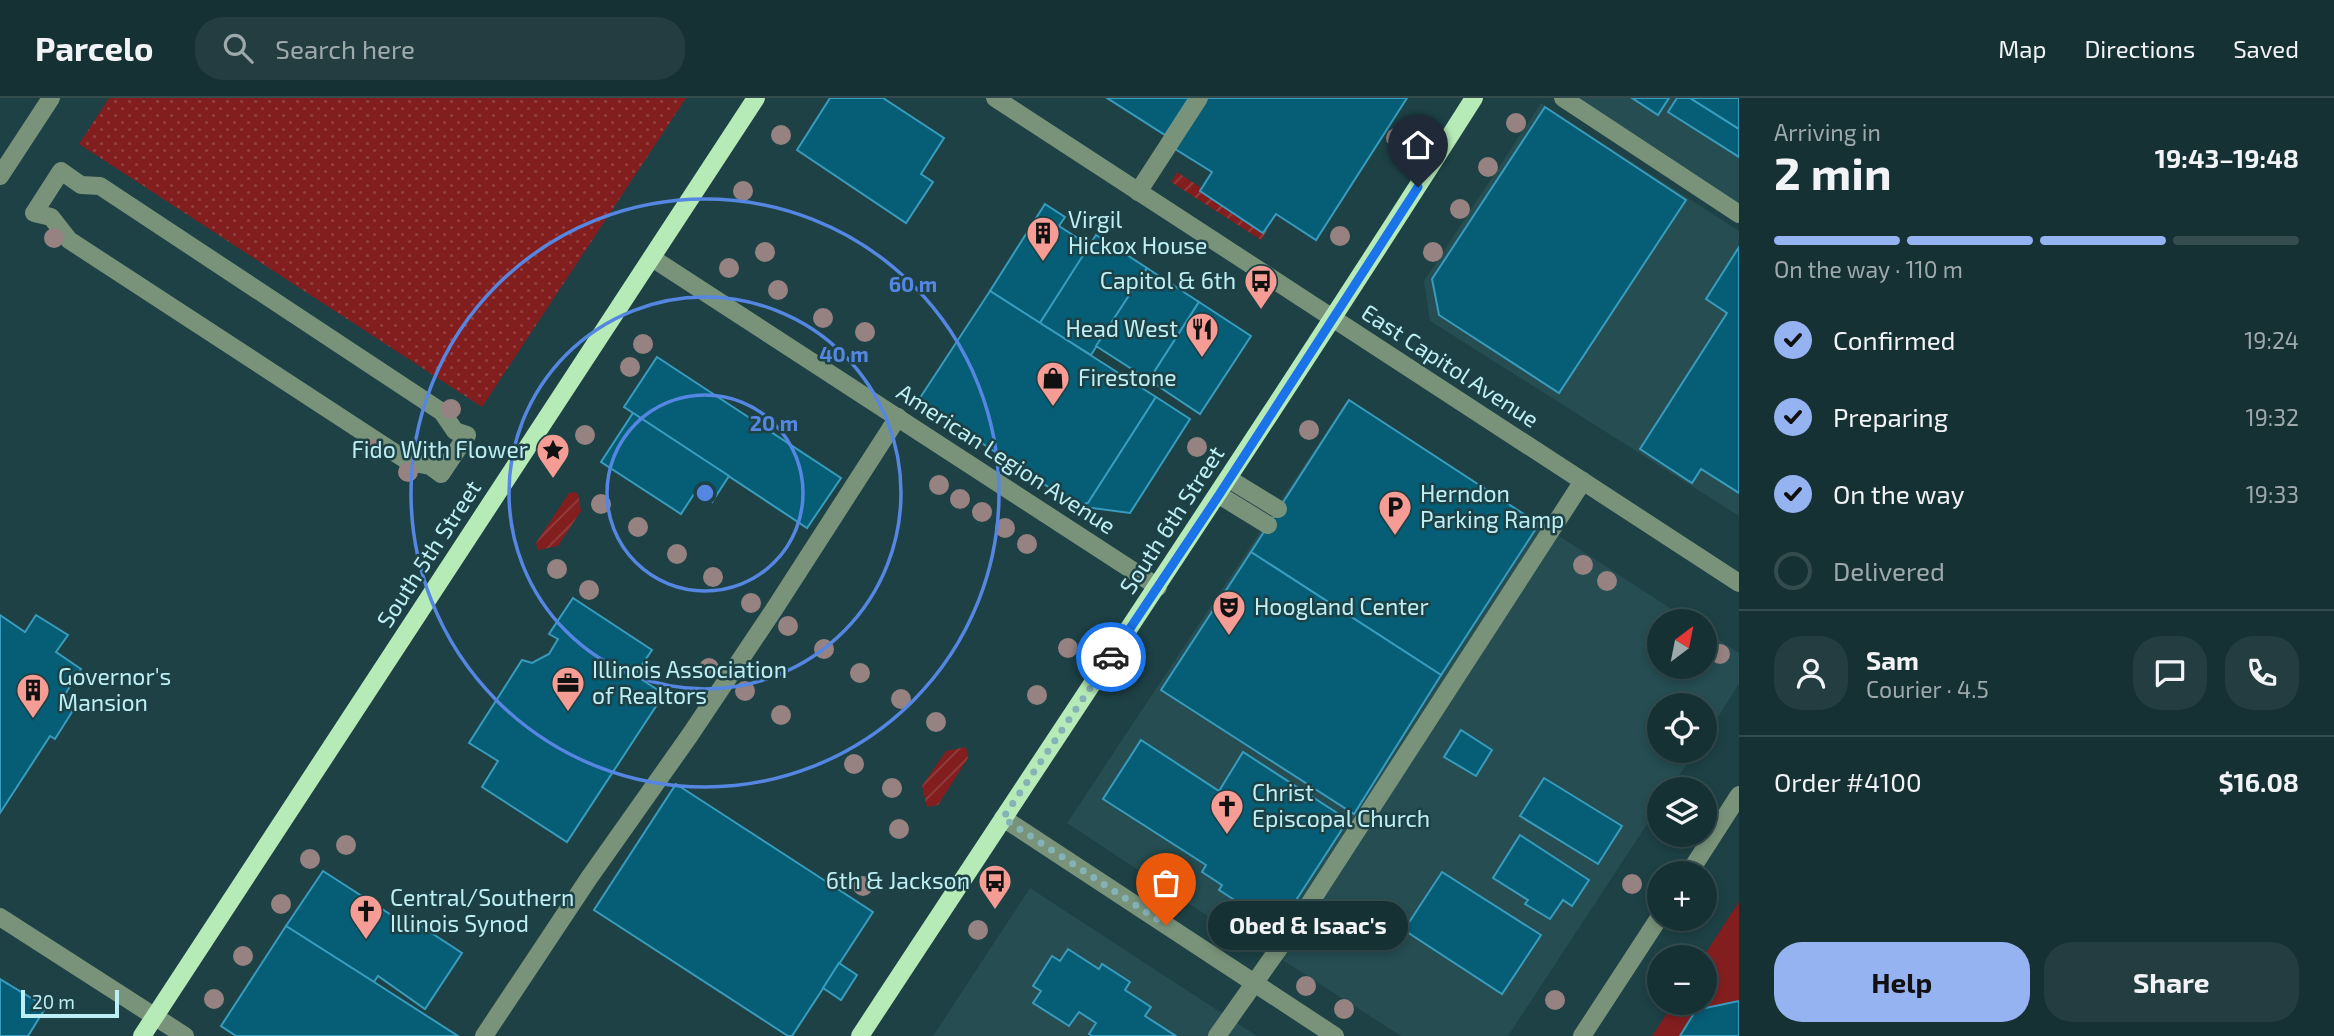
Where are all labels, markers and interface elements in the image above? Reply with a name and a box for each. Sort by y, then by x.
search box [195,17,685,80]
text: Parcelo [35,28,153,68]
icon: search [219,29,257,67]
text: Search here [275,33,415,64]
text: Map [1998,34,2046,63]
text: Directions [2084,34,2195,63]
text: Saved [2233,34,2299,63]
pin [1388,115,1448,187]
text: Arriving in [1774,118,1881,146]
icon: home [1399,126,1437,164]
text: 19:43–19:48 [2155,142,2299,173]
text: 2 min [1774,144,1892,199]
place label: Virgil Hickox House [1068,205,1207,259]
building icon: Virgil Hickox House [1024,214,1062,263]
text: On the way · 110 m [1774,255,1963,283]
bus stop icon: Capitol & 6th [1242,262,1280,311]
place label: Capitol & 6th [1100,266,1236,294]
text: 60 m [889,271,937,296]
street label: East Capitol Avenue [1357,297,1544,433]
restaurant icon: Head West [1183,310,1221,359]
place label: Head West [1065,314,1178,342]
icon: check [1774,321,1812,359]
text: Confirmed [1833,324,1956,355]
text: 19:24 [2244,326,2299,354]
text: 40 m [819,341,869,366]
shop icon: Firestone [1034,359,1072,408]
place label: Firestone [1078,363,1177,391]
street label: American Legion Avenue [892,377,1121,539]
icon: check [1774,398,1812,436]
text: Preparing [1833,401,1948,432]
text: 19:32 [2246,403,2299,431]
text: 20 m [750,410,798,435]
place icon: Fido With Flower [534,431,572,480]
place label: Fido With Flower [351,435,528,463]
street label: South 6th Street [1113,440,1230,599]
street label: South 5th Street [370,474,486,632]
icon: check [1774,475,1812,513]
text: On the way [1833,478,1964,509]
place label: Herndon Parking Ramp [1420,479,1564,533]
text: 19:33 [2246,480,2299,508]
centre of rings [693,481,717,505]
parking icon: Herndon Parking Ramp [1376,488,1414,537]
text: Delivered [1833,555,1945,586]
theatre icon: Hoogland Center [1210,588,1248,637]
place label: Hoogland Center [1254,592,1429,620]
north arrow [1647,609,1717,679]
map controls [1647,609,1717,1015]
courier [1076,622,1146,692]
button: person [1774,636,1848,710]
button: chat [2133,636,2207,710]
button: phone [2225,636,2299,710]
icon: car [1092,638,1130,676]
text: Sam [1866,644,1919,675]
place label: Illinois Association of Realtors [592,655,787,709]
place label: Governor's Mansion [58,662,171,716]
office icon: Illinois Association of Realtors [549,664,587,713]
building icon: Governor's Mansion [14,671,52,720]
text: Courier · 4.5 [1866,675,1989,703]
button: locate [1647,693,1717,763]
text: Order #4100 [1774,766,1922,797]
text: $16.08 [2218,766,2299,797]
button: layers [1647,777,1717,847]
place label: Christ Episcopal Church [1252,778,1430,832]
church icon: Christ Episcopal Church [1208,787,1246,836]
pin [1136,853,1196,925]
button: + [1647,861,1717,931]
bus stop icon: 6th & Jackson [976,862,1014,911]
icon: bag [1147,864,1185,902]
place label: 6th & Jackson [826,866,970,894]
place label: Central/Southern Illinois Synod [390,883,574,937]
church icon: Central/Southern Illinois Synod [347,892,385,941]
callout: Obed & Isaac's [1208,900,1408,950]
text: Obed & Isaac's [1229,911,1387,939]
button: Help [1774,942,2030,1022]
button: Share [2044,942,2299,1022]
button: − [1647,945,1717,1015]
scale bar [21,987,119,1019]
text: 20 m [32,990,75,1013]

